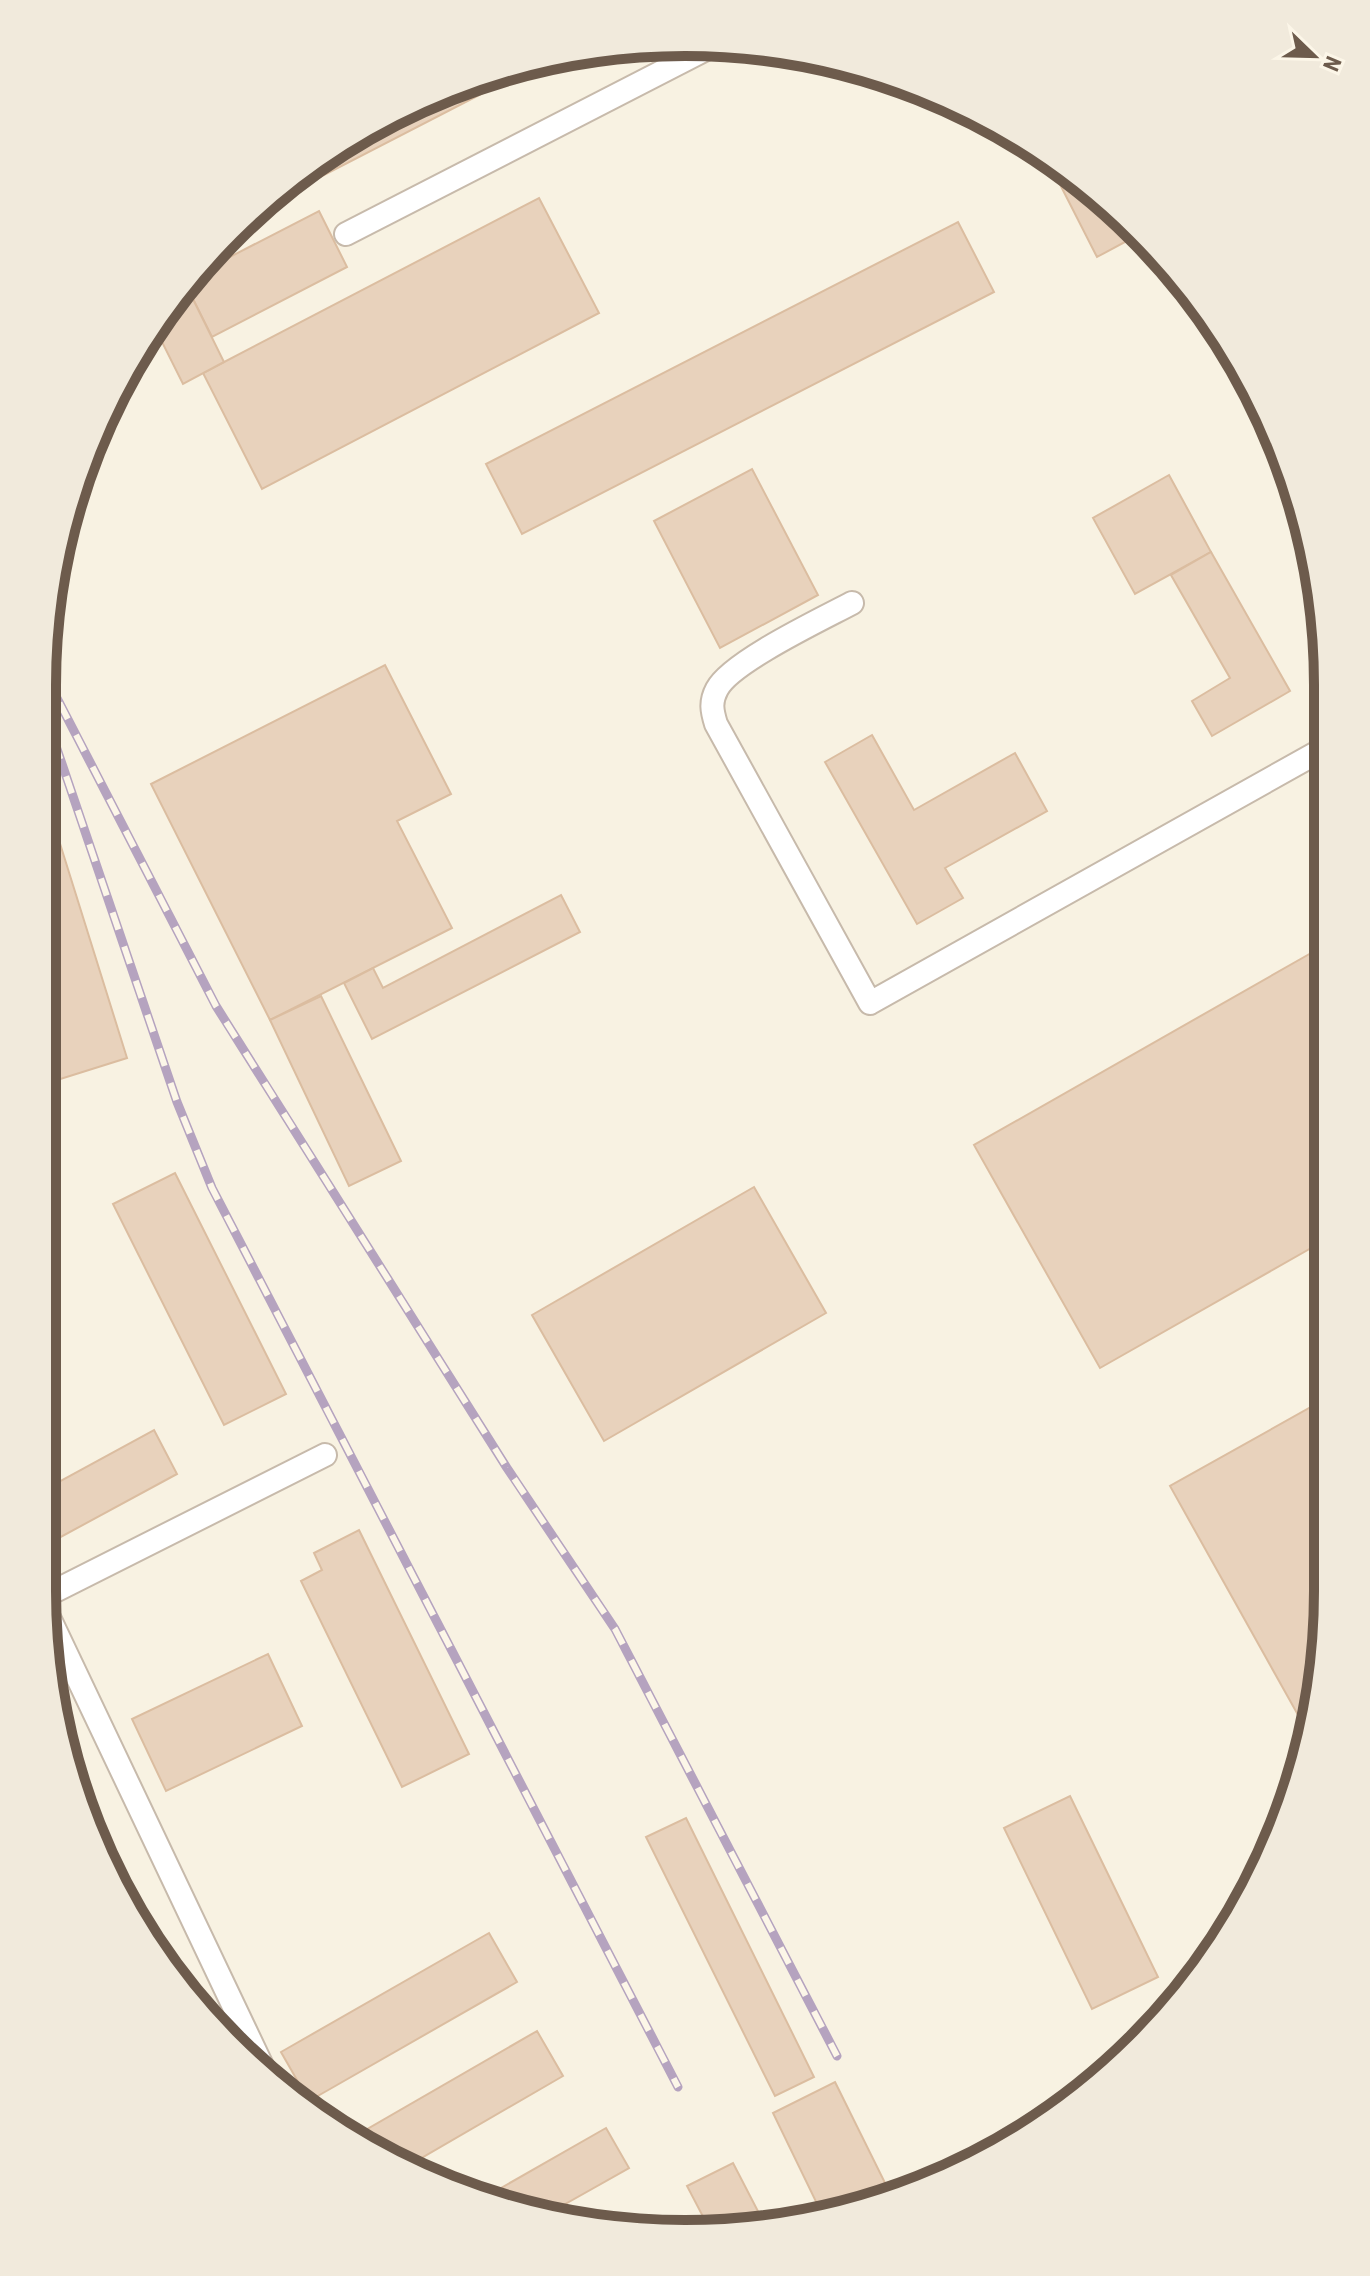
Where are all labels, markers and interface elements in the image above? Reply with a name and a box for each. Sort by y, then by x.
north arrow [1274,16,1354,96]
text: N [1318,53,1346,75]

